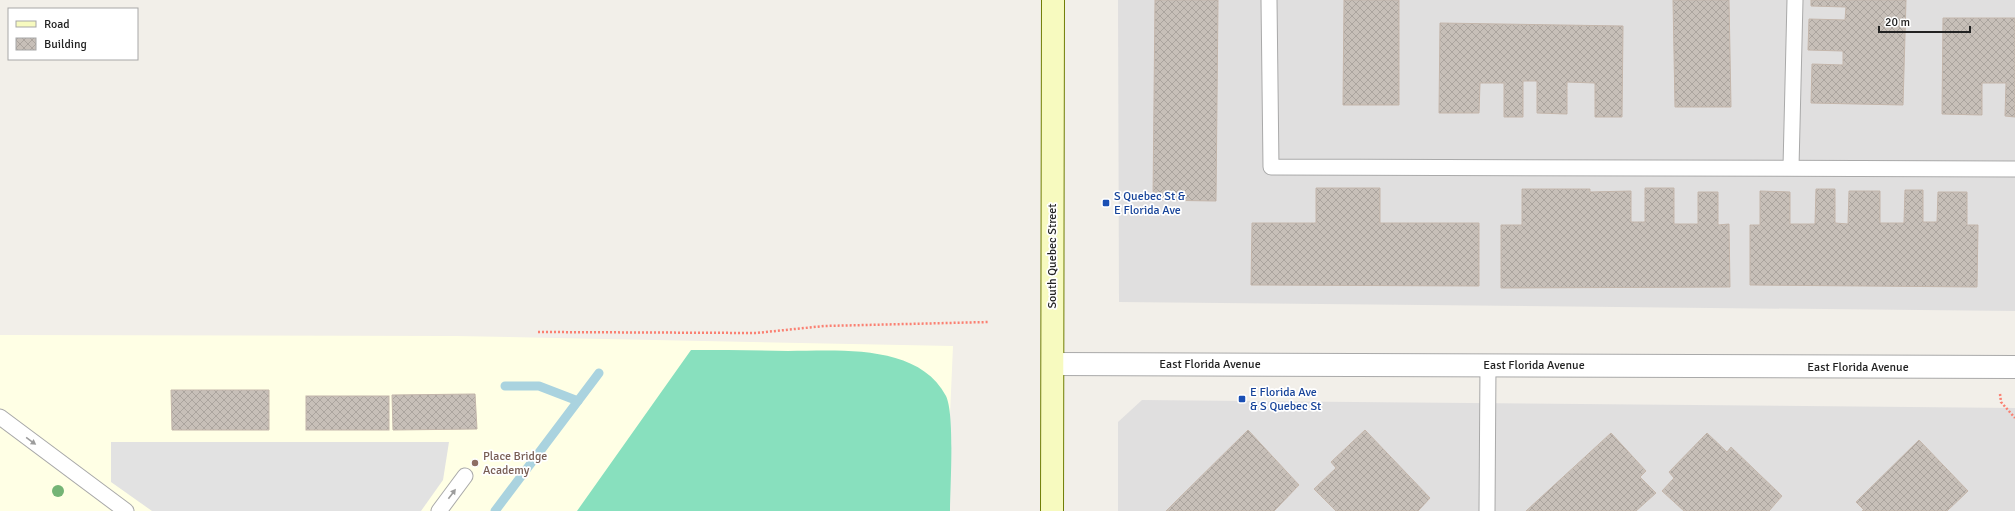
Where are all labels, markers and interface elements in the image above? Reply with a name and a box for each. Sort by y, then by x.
legend [8,8,138,60]
scale bar [1879,8,1970,34]
text: 20 m [1885,15,1910,30]
text: Road [44,17,70,32]
text: Building [44,37,87,52]
place label: S Quebec St & E Florida Ave [1114,189,1186,218]
marker: S Quebec St & E Florida Ave [1101,198,1111,208]
street label: South Quebec Street [1045,203,1060,309]
street label: East Florida Avenue [1159,357,1261,372]
street label: East Florida Avenue [1483,358,1585,373]
street label: East Florida Avenue [1807,360,1909,375]
place label: E Florida Ave & S Quebec St [1250,385,1321,414]
marker: E Florida Ave & S Quebec St [1237,394,1247,404]
one-way arrow [25,437,36,445]
place label: Place Bridge Academy [483,449,547,478]
marker: Place Bridge Academy [470,458,480,468]
one-way arrow [448,488,456,499]

